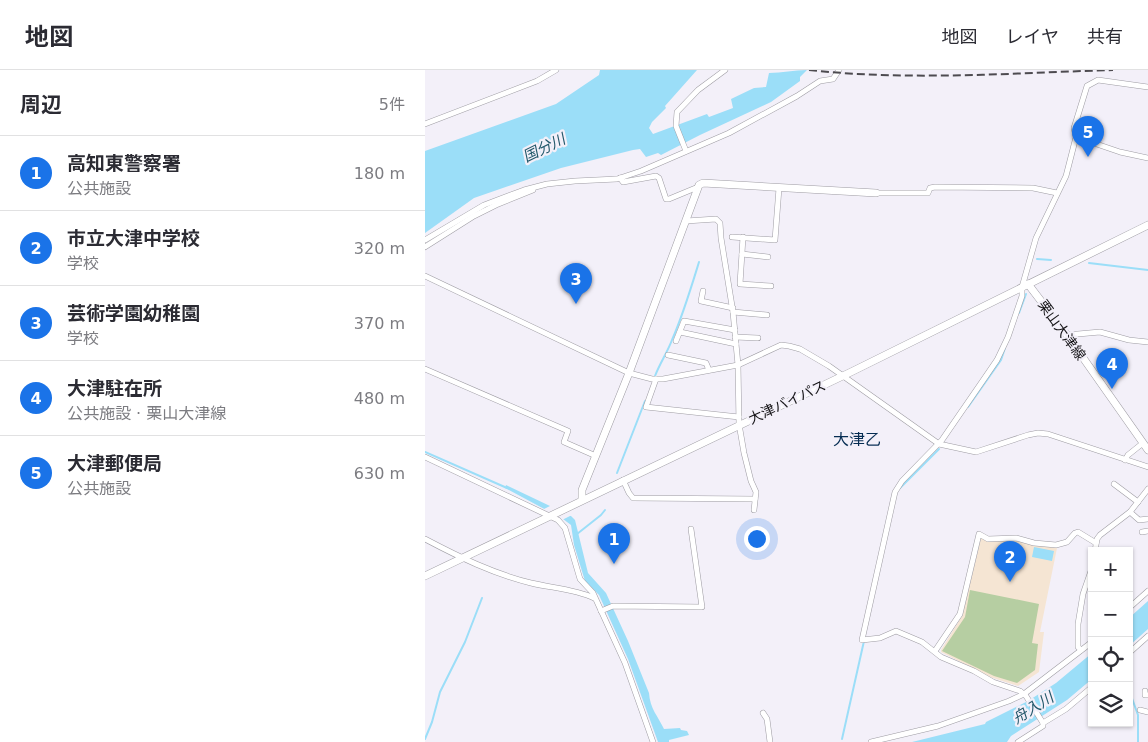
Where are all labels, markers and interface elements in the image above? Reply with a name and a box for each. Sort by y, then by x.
text: 地図 [25,23,73,51]
text: 地図 [942,26,978,47]
text: レイヤ [1006,26,1059,47]
text: 共有 [1087,26,1123,47]
text: 周辺 [20,93,62,117]
text: 5件 [379,95,405,114]
pin: 5 [1072,116,1104,157]
water label: 国分川 [520,129,570,166]
text: 高知東警察署 [67,152,181,174]
text: 1 [30,164,42,183]
text: 180 m [354,164,405,183]
text: 公共施設 [67,179,131,198]
text: 市立大津中学校 [67,227,200,249]
text: 2 [30,239,42,258]
text: 320 m [354,239,405,258]
text: 学校 [67,254,99,273]
pin: 3 [560,263,592,304]
street label: 栗山大津線 [1035,297,1089,363]
text: 芸術学園幼稚園 [67,302,200,324]
text: 3 [30,314,42,333]
text: 370 m [354,314,405,333]
text: 学校 [67,329,99,348]
pin: 4 [1096,348,1128,389]
text: 大津駐在所 [67,377,162,399]
street label: 大津バイパス [746,377,828,427]
text: 4 [30,389,42,408]
text: 480 m [354,389,405,408]
text: 公共施設 · 栗山大津線 [67,404,226,423]
district label: 大津乙 [833,430,881,449]
text: 大津郵便局 [67,452,162,474]
text: 5 [30,464,42,483]
text: 630 m [354,464,405,483]
text: 公共施設 [67,479,131,498]
pin: 1 [598,523,630,564]
your location [744,526,770,552]
pin: 2 [994,541,1026,582]
map controls [1088,547,1133,727]
button: + [1088,547,1133,592]
button: − [1088,592,1133,637]
button: locate [1088,637,1133,682]
button: layers [1088,682,1133,727]
water label: 舟入川 [1009,687,1059,728]

